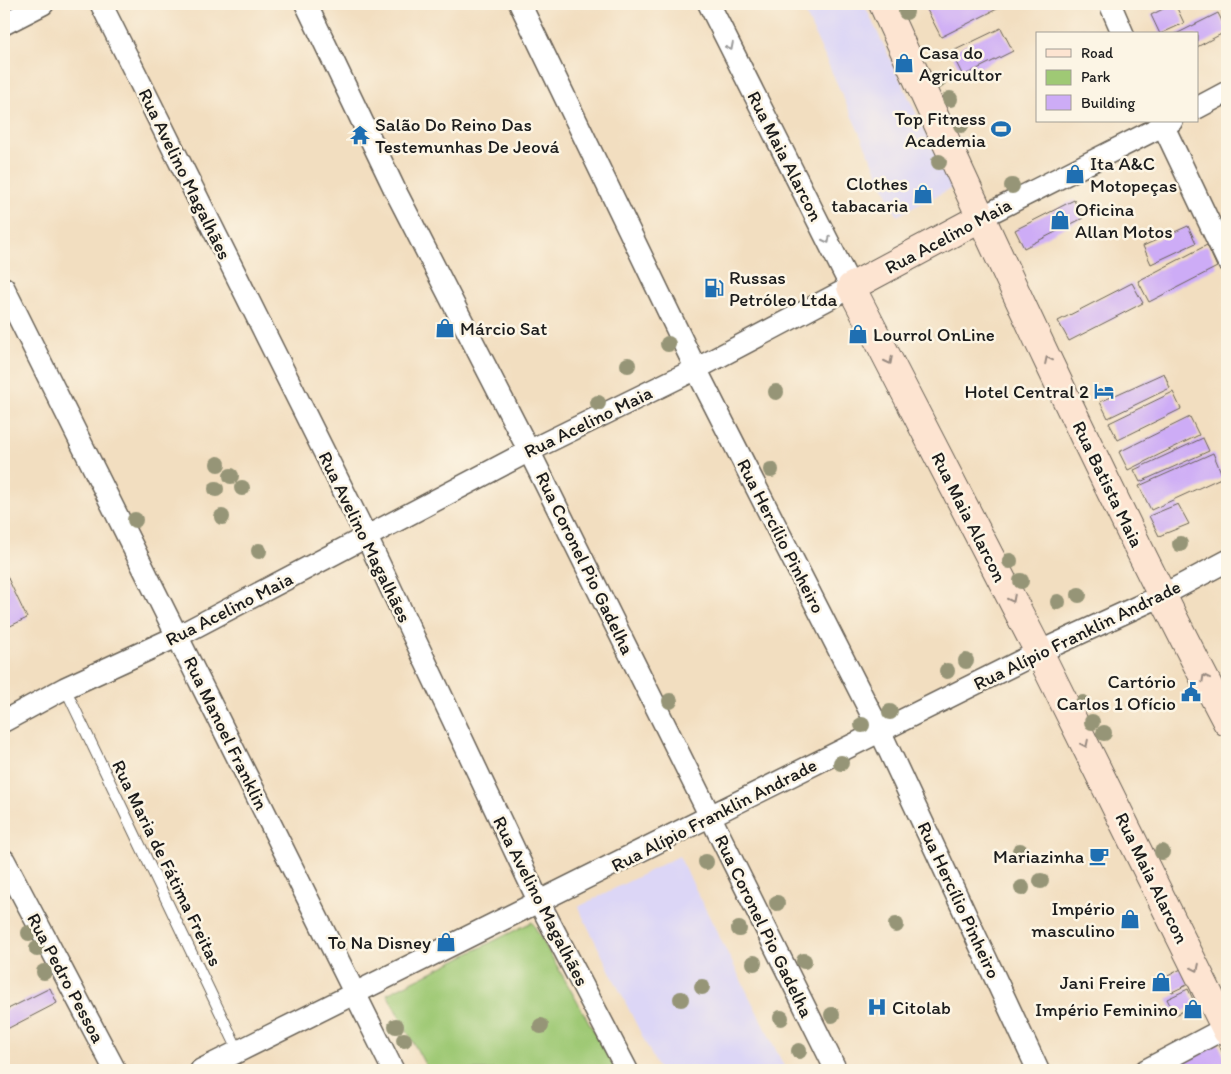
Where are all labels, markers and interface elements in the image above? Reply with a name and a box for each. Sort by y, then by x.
legend [1036,32,1198,122]
place label: Casa do Agricultor [919,41,1002,86]
one-way arrow [724,42,734,51]
text: Road [1081,44,1114,62]
shop icon: Casa do Agricultor [893,52,915,74]
text: Park [1081,68,1111,86]
street label: Rua Avelino Magalhães [134,85,236,263]
street label: Rua Maia Alarcon [742,87,828,225]
text: Building [1081,94,1135,112]
place label: Top Fitness Academia [895,107,986,152]
place label: Salão Do Reino Das Testemunhas De Jeová [375,113,559,158]
sports icon: Top Fitness Academia [990,118,1012,140]
temple icon: Salão Do Reino Das Testemunhas De Jeová [349,124,371,146]
place label: Ita A&C Motopeças [1090,152,1177,197]
shop icon: Ita A&C Motopeças [1064,163,1086,185]
place label: Clothes tabacaria [831,172,908,217]
shop icon: Clothes tabacaria [912,183,934,205]
street label: Rua Acelino Maia [881,193,1015,279]
place label: Oficina Allan Motos [1075,198,1173,243]
shop icon: Oficina Allan Motos [1049,209,1071,231]
one-way arrow [821,234,831,243]
place label: Russas Petróleo Ltda [729,266,838,311]
fuel station icon: Russas Petróleo Ltda [703,277,725,299]
shop icon: Márcio Sat [434,317,456,339]
place label: Márcio Sat [460,317,548,340]
shop icon: Lourrol OnLine [847,323,869,345]
place label: Lourrol OnLine [873,323,995,346]
one-way arrow [883,356,893,365]
one-way arrow [1044,356,1054,365]
place label: Hotel Central 2 [964,380,1089,403]
hotel icon: Hotel Central 2 [1093,380,1115,402]
street label: Rua Acelino Maia [520,381,656,463]
street label: Rua Batista Maia [1067,417,1149,551]
street label: Rua Avelino Magalhães [314,448,416,626]
street label: Rua Maia Alarcon [926,448,1012,586]
street label: Rua Hercílio Pinheiro [732,455,830,617]
street label: Rua Coronel Pio Gadelha [531,468,639,658]
street label: Rua Acelino Maia [161,567,297,651]
street label: Rua Alípio Franklin Andrade [970,575,1184,695]
one-way arrow [1006,594,1016,603]
street label: Rua Manoel Franklin [179,652,273,814]
place label: Cartório Carlos 1 Ofício [1056,670,1176,715]
one-way arrow [1201,675,1211,684]
public building icon: Cartório Carlos 1 Ofício [1180,681,1202,703]
one-way arrow [1079,739,1089,748]
street label: Rua Alípio Franklin Andrade [607,753,821,877]
street label: Rua Maria de Fátima Freitas [107,756,227,970]
street label: Rua Maia Alarcon [1110,809,1194,948]
street label: Rua Avelino Magalhães [488,812,594,990]
street label: Rua Hercílio Pinheiro [913,818,1005,982]
street label: Rua Coronel Pio Gadelha [710,831,818,1021]
place label: Mariazinha [993,845,1084,868]
cafe icon: Mariazinha [1088,845,1110,867]
place label: Império masculino [1031,897,1115,942]
shop icon: Império masculino [1119,908,1141,930]
street label: Rua Pedro Pessoa [22,909,110,1047]
place label: To Na Disney [328,931,431,954]
shop icon: To Na Disney [435,931,457,953]
one-way arrow [1190,963,1200,972]
place label: Jani Freire [1060,971,1146,994]
shop icon: Jani Freire [1150,971,1172,993]
hospital icon: Citolab [866,996,888,1018]
place label: Citolab [892,996,951,1019]
place label: Império Feminino [1035,998,1178,1021]
shop icon: Império Feminino [1182,998,1204,1020]

